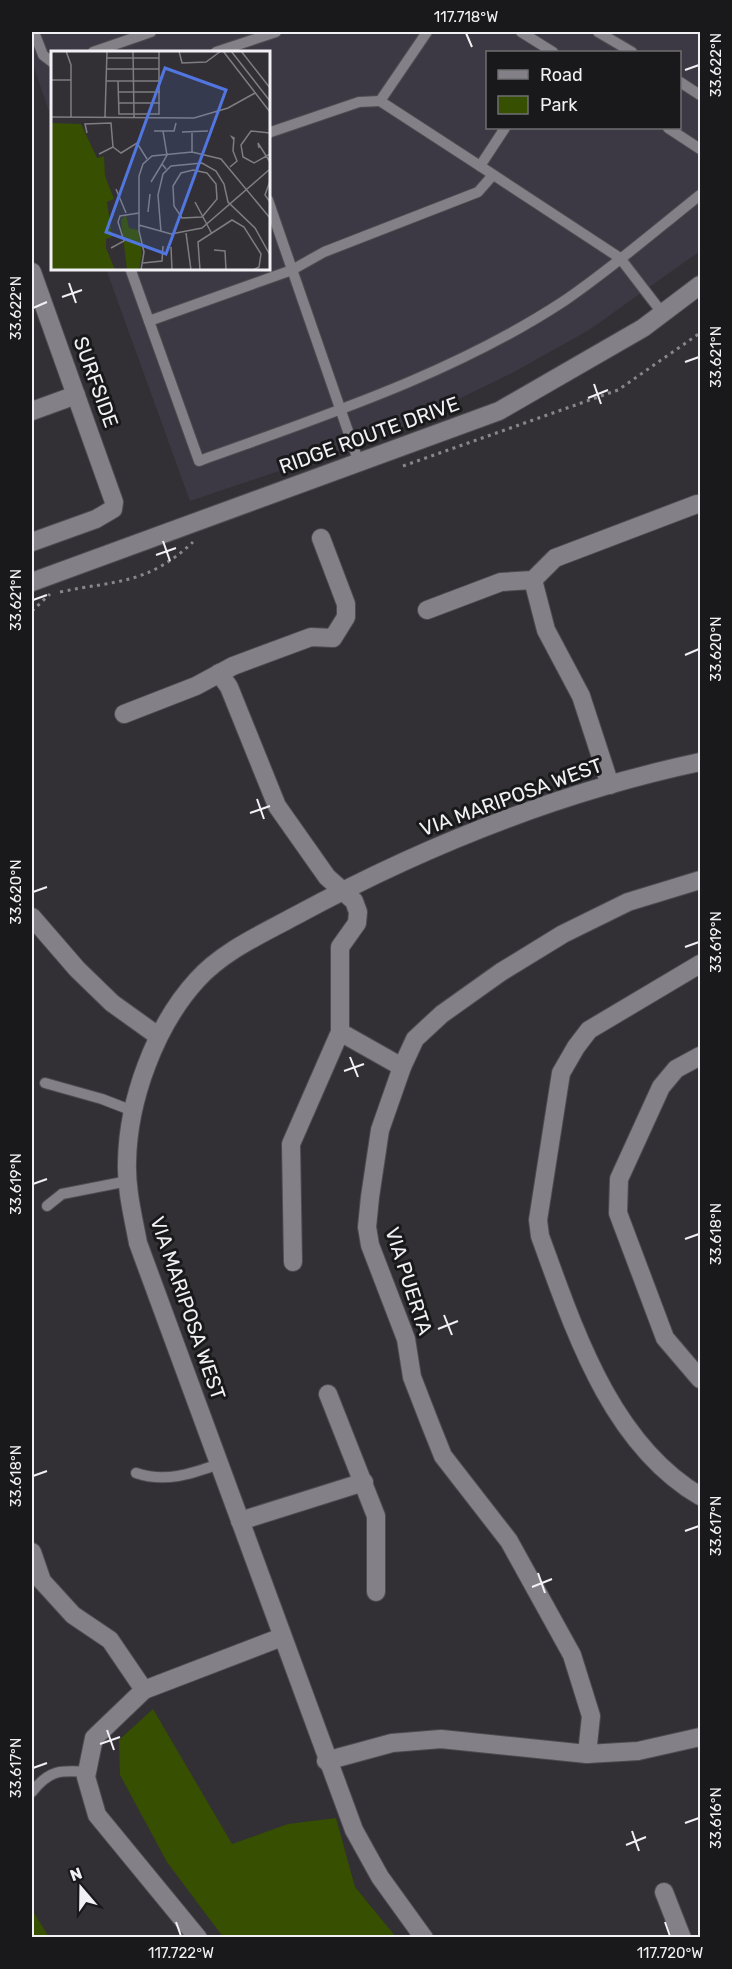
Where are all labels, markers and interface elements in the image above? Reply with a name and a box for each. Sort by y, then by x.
text: 117.718°W [434,8,498,26]
text: 33.622°N [707,33,725,97]
inset map [51,51,270,270]
legend [486,51,681,129]
text: Road [540,64,583,86]
text: Park [540,94,578,116]
text: 33.622°N [7,276,25,340]
text: 33.621°N [707,326,725,388]
street label: SURFSIDE [68,333,124,431]
street label: RIDGE ROUTE DRIVE [276,391,462,479]
text: 33.621°N [7,569,25,631]
text: 33.620°N [707,616,725,682]
street label: VIA MARIPOSA WEST [417,753,606,841]
text: 33.620°N [7,859,25,925]
text: 33.619°N [707,911,725,973]
text: 33.619°N [7,1153,25,1215]
text: 33.618°N [707,1203,725,1265]
street label: VIA MARIPOSA WEST [145,1213,231,1403]
street label: VIA PUERTA [380,1224,438,1338]
text: 33.618°N [7,1445,25,1507]
text: 33.617°N [707,1496,725,1556]
text: 33.617°N [7,1738,25,1798]
text: 33.616°N [707,1787,725,1849]
north arrow [51,1858,111,1918]
text: N [67,1863,85,1885]
text: 117.722°W [148,1944,214,1962]
text: 117.720°W [637,1944,703,1962]

